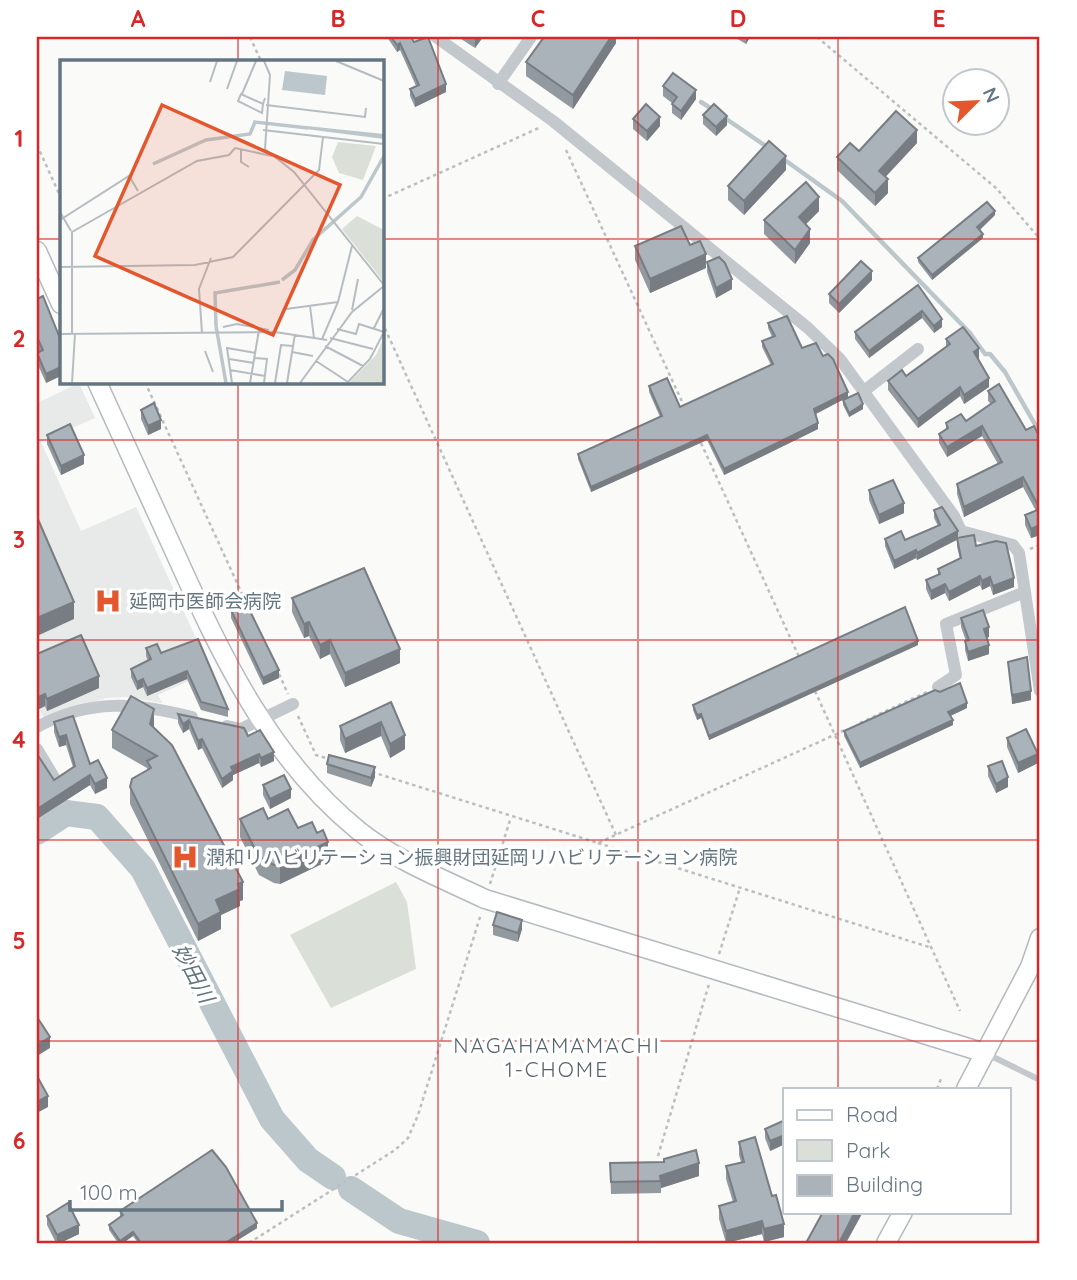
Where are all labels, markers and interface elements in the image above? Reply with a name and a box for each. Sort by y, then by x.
text: A [131,4,146,33]
text: B [330,4,346,33]
text: C [531,4,545,33]
text: D [730,4,746,33]
text: E [932,4,946,33]
inset map [60,60,383,383]
north arrow [940,66,1010,136]
text: N [978,84,1005,106]
text: 1 [15,124,23,153]
text: 2 [12,324,26,353]
text: 3 [13,525,25,554]
hospital icon: 延岡市医師会病院 [93,586,123,616]
place label: 延岡市医師会病院 [129,589,281,613]
text: 4 [12,725,26,754]
hospital icon: 潤和リハビリテーション振興財団延岡リハビリテーション病院 [170,842,200,872]
place label: 潤和リハビリテーション振興財団延岡リハビリテーション病院 [206,845,737,869]
text: 5 [12,926,26,955]
water label: 妙田川 [168,939,221,1009]
district label: NAGAHAMAMACHI 1-CHOME [453,1032,661,1082]
legend [783,1088,1010,1214]
text: Road [846,1101,898,1127]
text: 6 [13,1126,25,1155]
text: Park [846,1137,890,1163]
scale bar [70,1168,282,1212]
text: Building [846,1171,923,1197]
text: 100 m [80,1179,138,1205]

